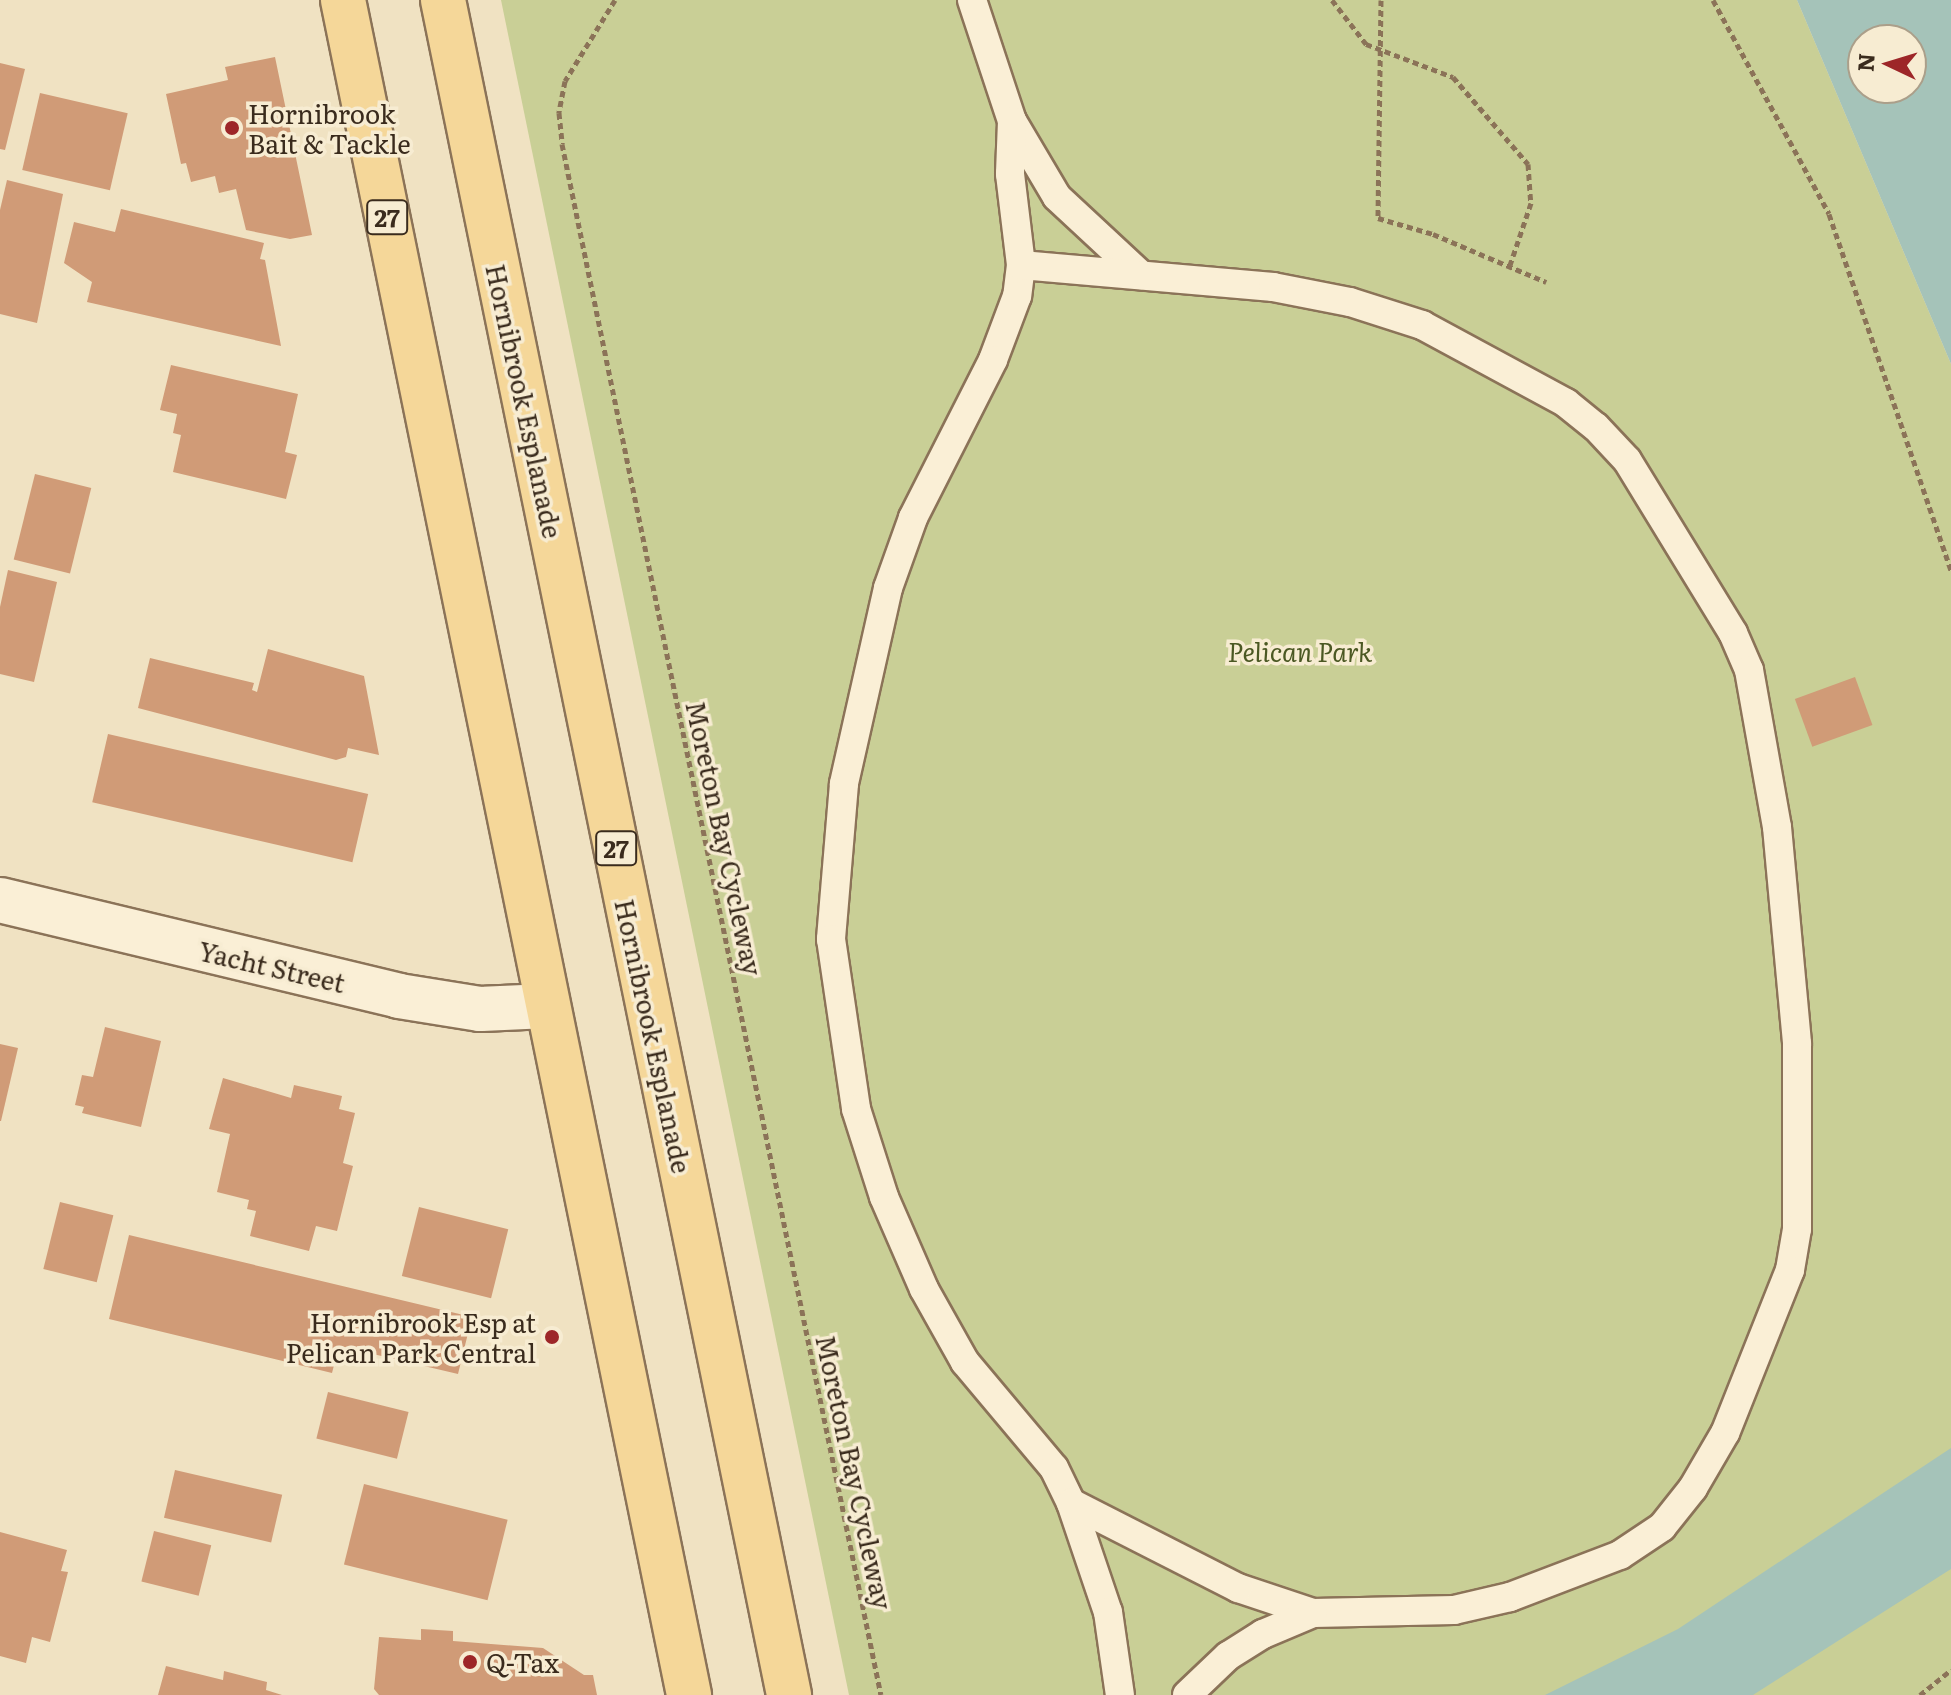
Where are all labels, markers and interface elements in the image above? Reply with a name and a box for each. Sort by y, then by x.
north arrow [1847,24,1927,104]
text: N [1847,52,1882,73]
place label: Hornibrook Bait & Tackle [248,97,411,158]
marker: Hornibrook Bait & Tackle [223,119,241,137]
road number: 27 [365,197,409,237]
street label: Hornibrook Esplanade [481,261,569,541]
park label: Pelican Park [1228,635,1372,667]
street label: Moreton Bay Cycleway [681,698,769,978]
road number: 27 [594,828,638,868]
street label: Hornibrook Esplanade [610,896,698,1176]
street label: Yacht Street [196,934,348,998]
place label: Hornibrook Esp at Pelican Park Central [286,1306,536,1368]
marker: Hornibrook Esp at Pelican Park Central [543,1328,561,1346]
street label: Moreton Bay Cycleway [811,1332,899,1612]
place label: Q-Tax [486,1646,559,1678]
marker: Q-Tax [461,1653,479,1671]

